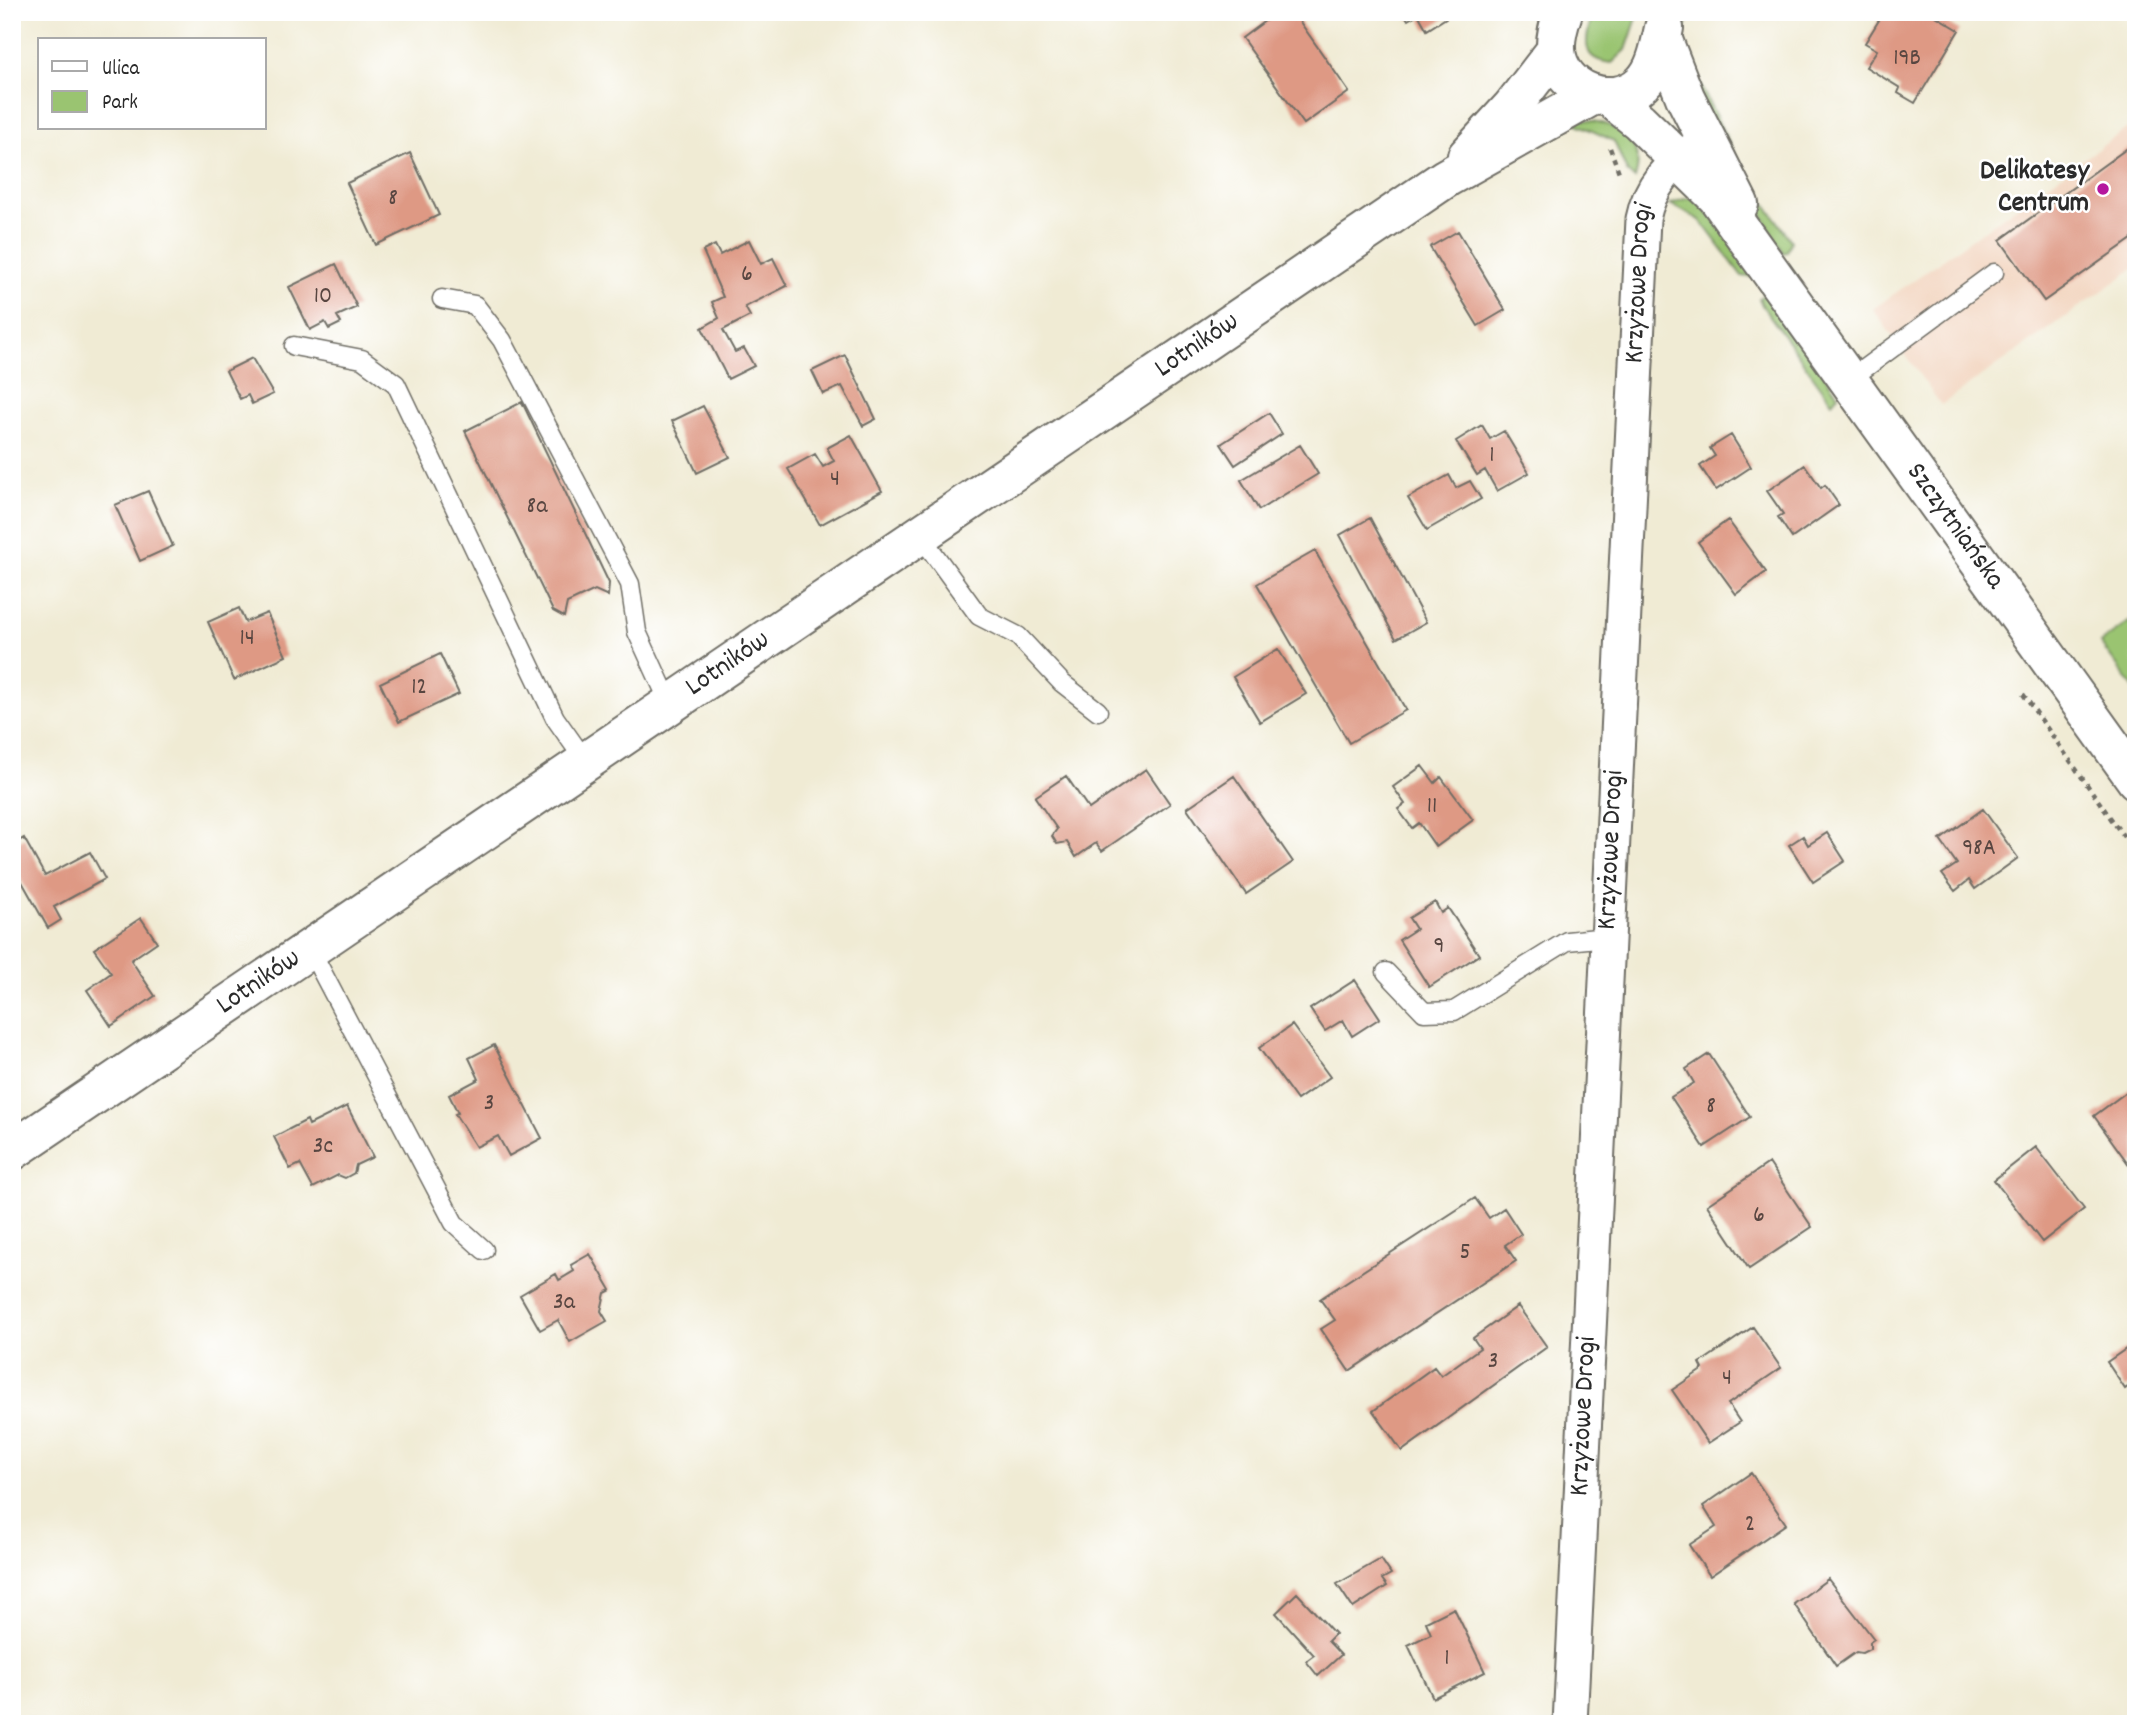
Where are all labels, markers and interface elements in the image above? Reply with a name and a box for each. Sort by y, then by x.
legend [38,38,266,130]
house number: 19B [1893,42,1921,76]
text: Ulica [102,55,140,85]
text: Park [102,89,138,119]
place label: Delikatesy Centrum [1980,153,2091,225]
marker: Delikatesy Centrum [2095,181,2111,197]
house number: 8 [388,182,398,216]
street label: Krzyżowe Drogi [1616,198,1666,365]
house number: 6 [741,258,753,292]
house number: 10 [314,280,332,314]
street label: Lotników [1148,303,1248,389]
house number: 1 [1489,439,1495,473]
street label: Szczytniańska [1895,455,2014,599]
house number: 4 [830,463,840,497]
house number: 8a [527,490,548,524]
house number: 14 [239,622,255,656]
street label: Lotników [678,622,779,708]
house number: 12 [411,671,427,705]
street label: Krzyżowe Drogi [1589,769,1636,931]
house number: 11 [1427,790,1437,824]
house number: 98A [1962,832,1996,866]
house number: 9 [1434,930,1445,964]
street label: Lotników [209,940,310,1026]
house number: 3 [484,1087,494,1121]
house number: 8 [1706,1090,1716,1124]
house number: 3c [313,1130,333,1164]
house number: 6 [1753,1199,1765,1233]
house number: 5 [1459,1236,1471,1270]
house number: 3a [553,1286,576,1320]
street label: Krzyżowe Drogi [1561,1336,1609,1497]
house number: 3 [1488,1345,1498,1379]
house number: 4 [1722,1362,1732,1396]
house number: 2 [1745,1508,1755,1542]
house number: 1 [1444,1642,1450,1676]

